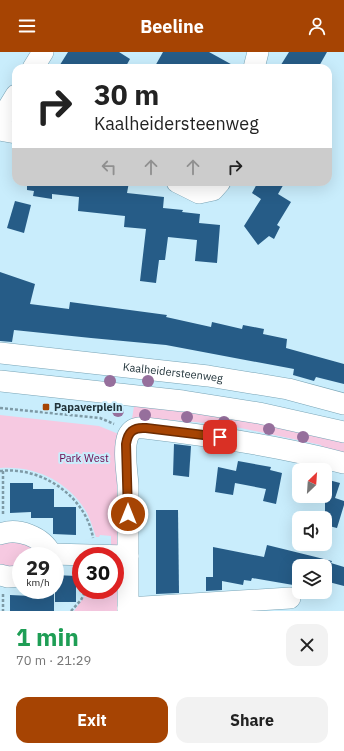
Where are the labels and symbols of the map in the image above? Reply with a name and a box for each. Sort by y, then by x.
street label: Kaalheidersteenweg [122,360,224,385]
place label: Papaverplein [54,400,123,414]
marker: Papaverplein [41,402,51,412]
pin [203,420,237,454]
park label: Park West [59,451,109,465]
north arrow [292,463,332,503]
position arrow [107,493,149,535]
speed limit sign: 30 [72,547,124,599]

